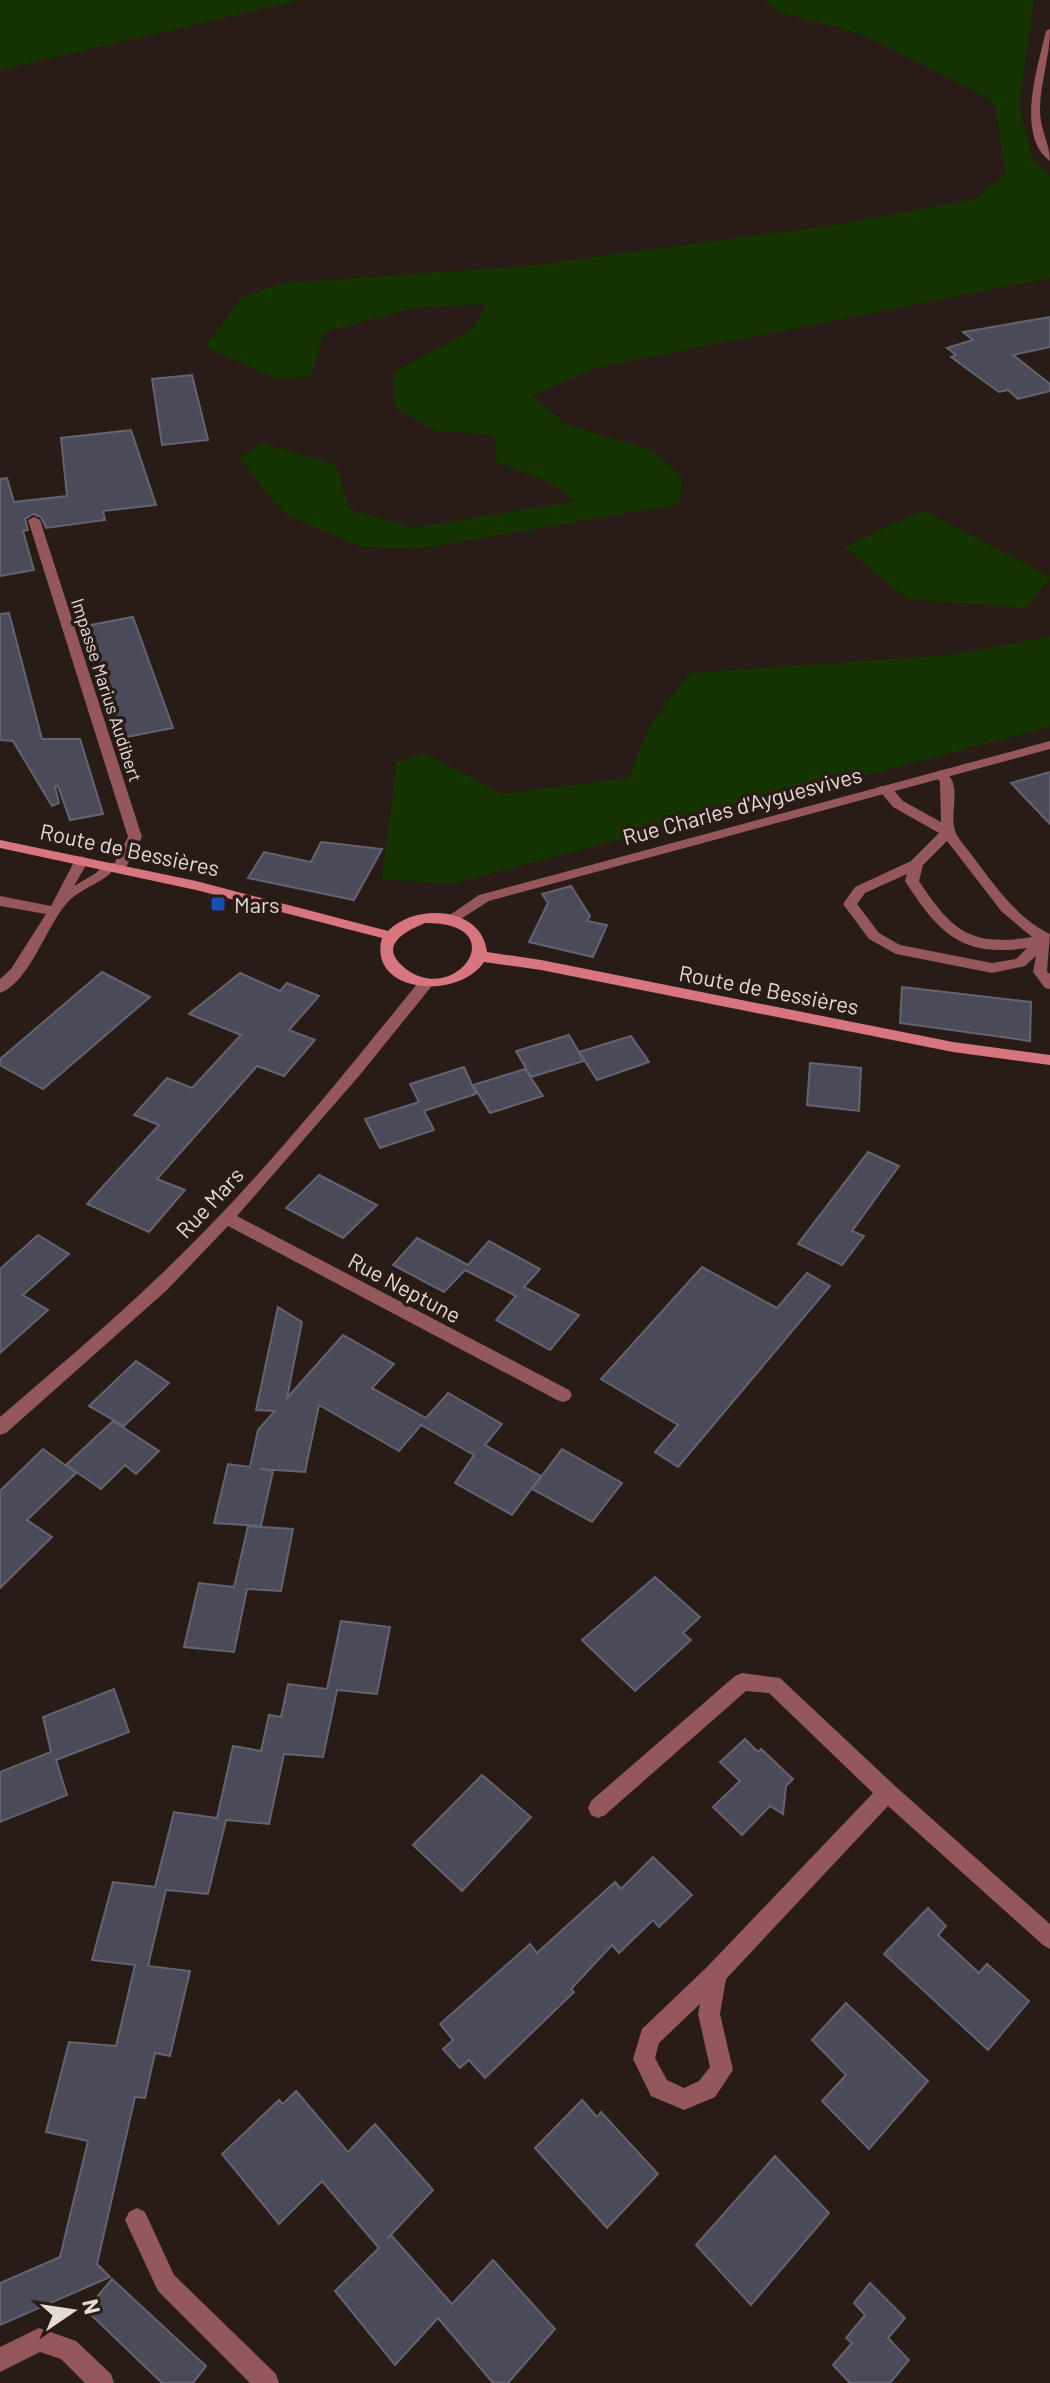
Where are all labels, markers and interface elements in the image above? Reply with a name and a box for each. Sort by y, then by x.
street label: Impasse Marius Audibert [67,595,147,785]
street label: Rue Charles d'Ayguesvives [620,761,864,849]
street label: Route de Bessières [38,817,222,881]
place label: Mars [234,891,280,917]
marker: Mars [209,895,227,913]
street label: Route de Bessières [677,959,861,1019]
street label: Rue Mars [170,1161,248,1243]
street label: Rue Neptune [344,1247,466,1327]
north arrow [32,2271,112,2351]
text: N [78,2296,107,2316]

